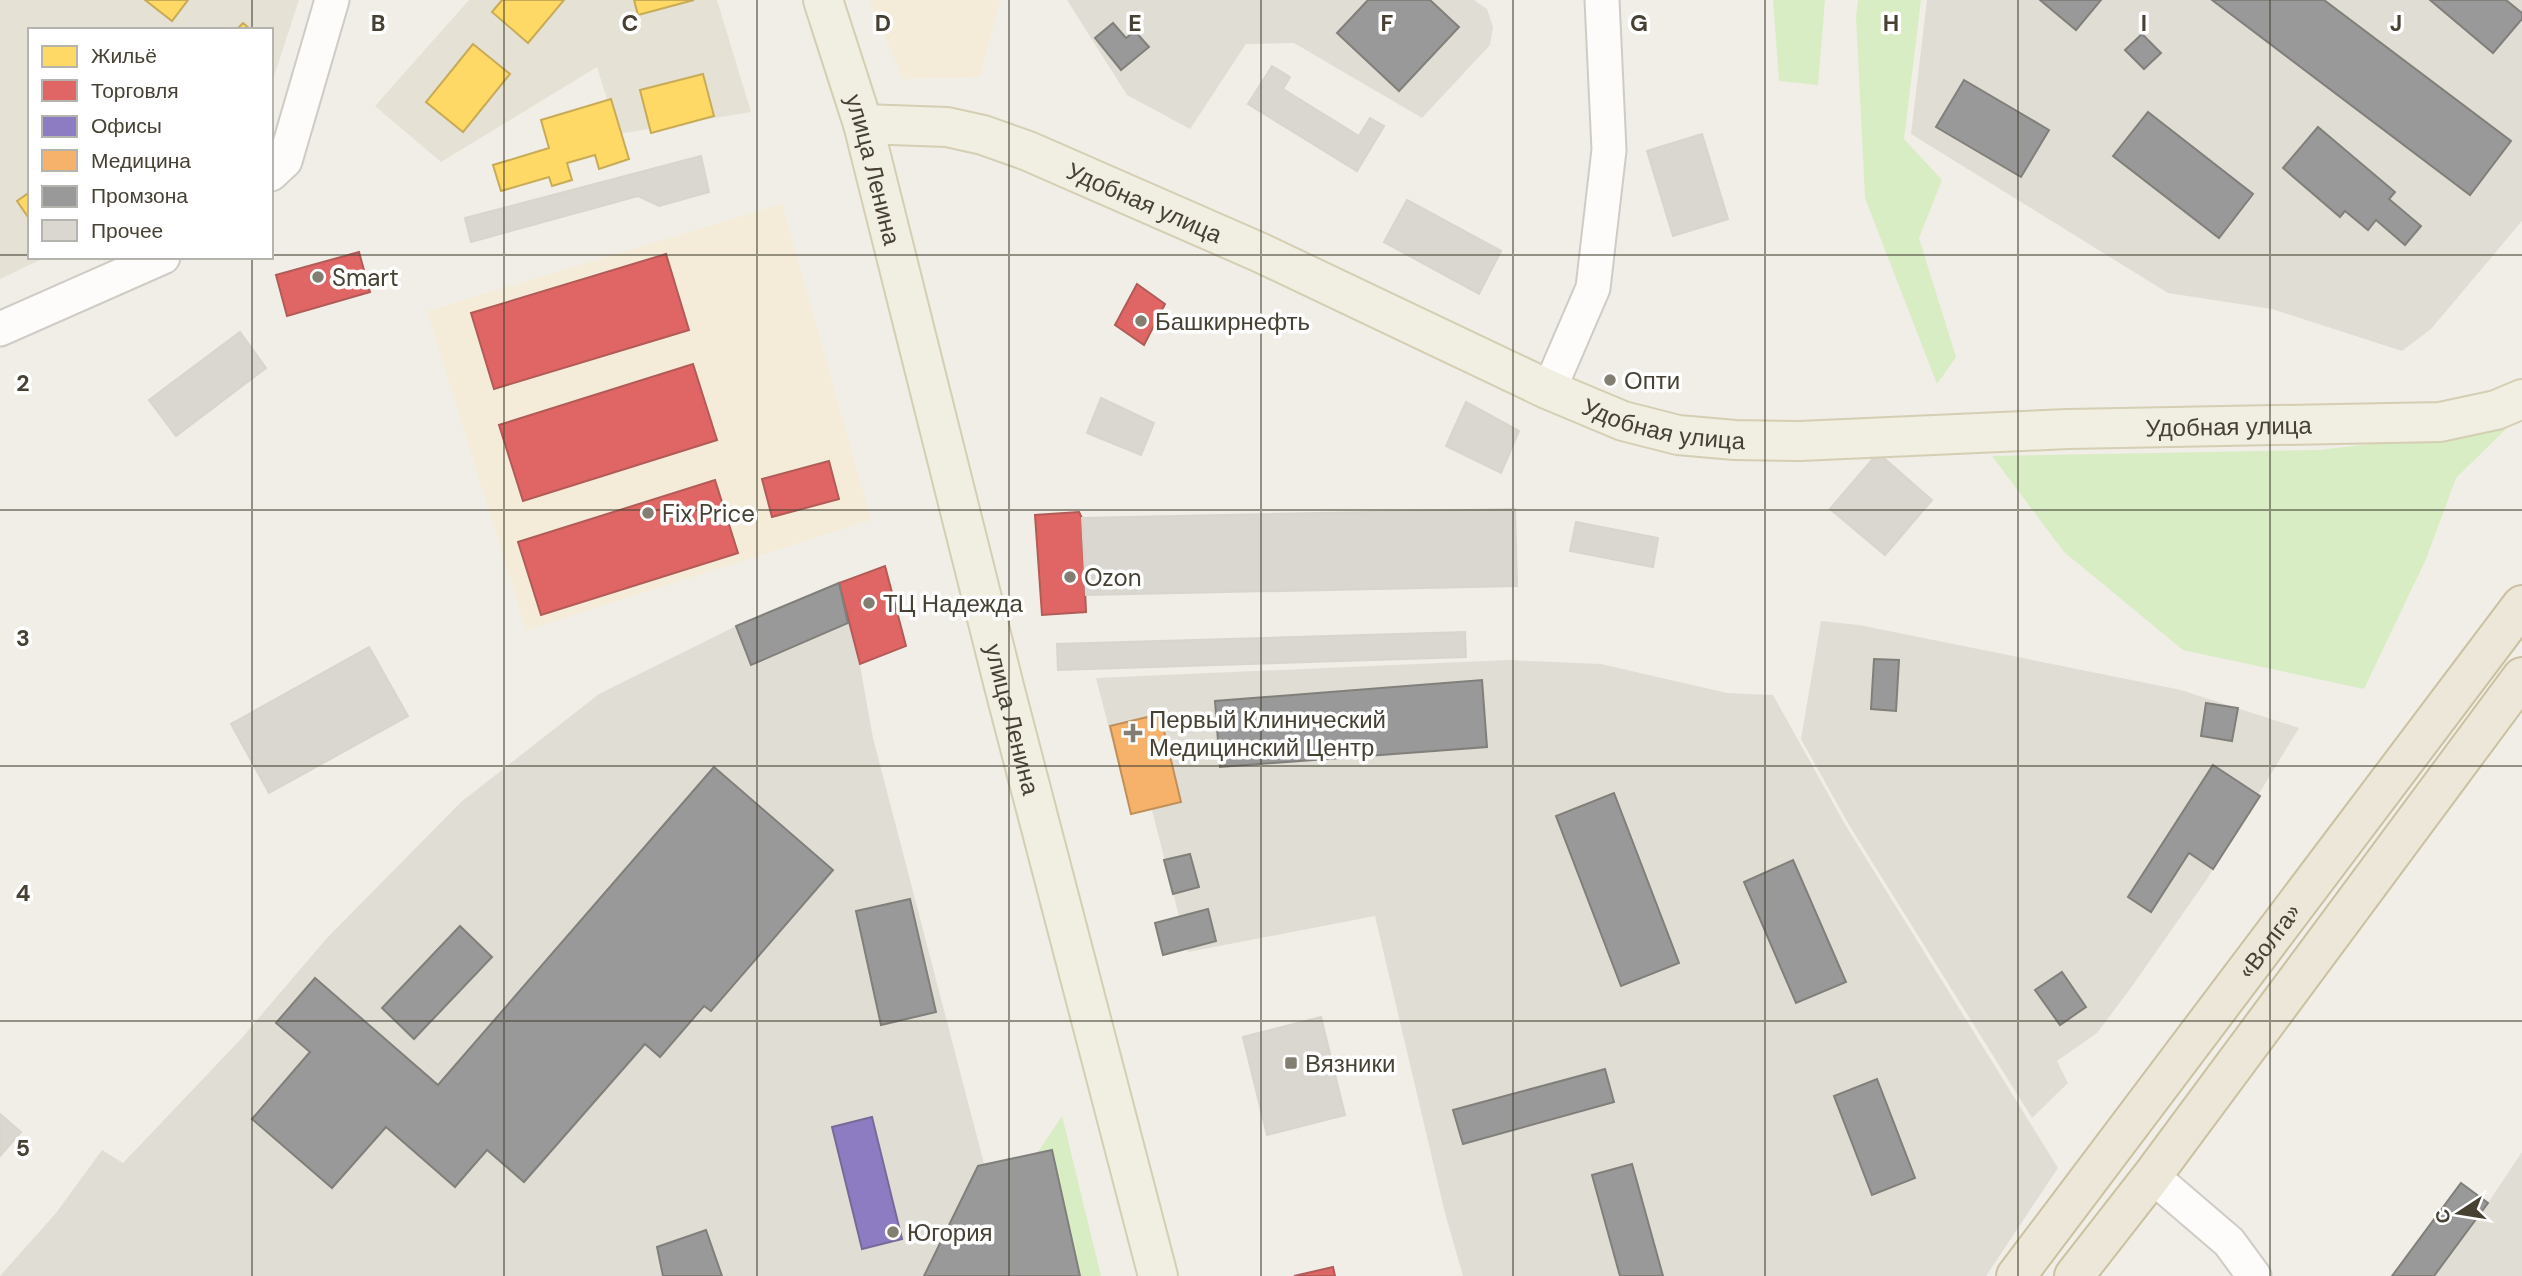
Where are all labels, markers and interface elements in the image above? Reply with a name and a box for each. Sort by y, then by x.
text: B [371,8,385,38]
text: C [622,8,638,38]
text: D [875,8,891,38]
text: E [1128,8,1142,38]
text: F [1381,8,1394,38]
text: G [1630,8,1648,38]
text: H [1883,8,1899,38]
text: I [2141,8,2147,38]
text: J [2390,8,2402,38]
legend [28,28,273,259]
text: Жильё [91,42,157,70]
text: Торговля [91,77,179,105]
street label: улица Ленина [839,90,908,249]
text: Офисы [91,112,162,140]
text: Медицина [91,147,191,175]
street label: Удобная улица [1062,154,1228,250]
text: Промзона [91,182,188,210]
text: Прочее [91,217,163,245]
place label: Smart [332,262,399,293]
marker: Smart [310,269,326,285]
place label: Башкирнефть [1155,306,1310,337]
marker: Башкирнефть [1133,313,1149,329]
place label: Опти [1624,365,1680,396]
text: 2 [16,368,30,398]
marker: Опти [1602,372,1618,388]
street label: Удобная улица [1578,390,1746,456]
street label: Удобная улица [2145,409,2313,443]
place label: Fix Price [662,498,755,529]
marker: Fix Price [640,505,656,521]
place label: Ozon [1084,562,1142,593]
marker: Ozon [1062,569,1078,585]
place label: ТЦ Надежда [883,588,1024,619]
marker: ТЦ Надежда [861,595,877,611]
text: 3 [16,623,30,653]
street label: улица Ленина [978,640,1047,799]
place label: Первый Клинический Медицинский Центр [1149,704,1386,763]
marker: Первый Клинический Медицинский Центр [1123,723,1143,743]
text: 4 [16,878,31,908]
street label: «Волга» [2231,897,2307,984]
place label: Вязники [1305,1048,1395,1079]
marker: Вязники [1283,1055,1299,1071]
text: 5 [16,1133,30,1163]
north arrow [2424,1178,2494,1248]
text: С [2429,1207,2457,1226]
place label: Югория [907,1217,993,1248]
marker: Югория [885,1224,901,1240]

